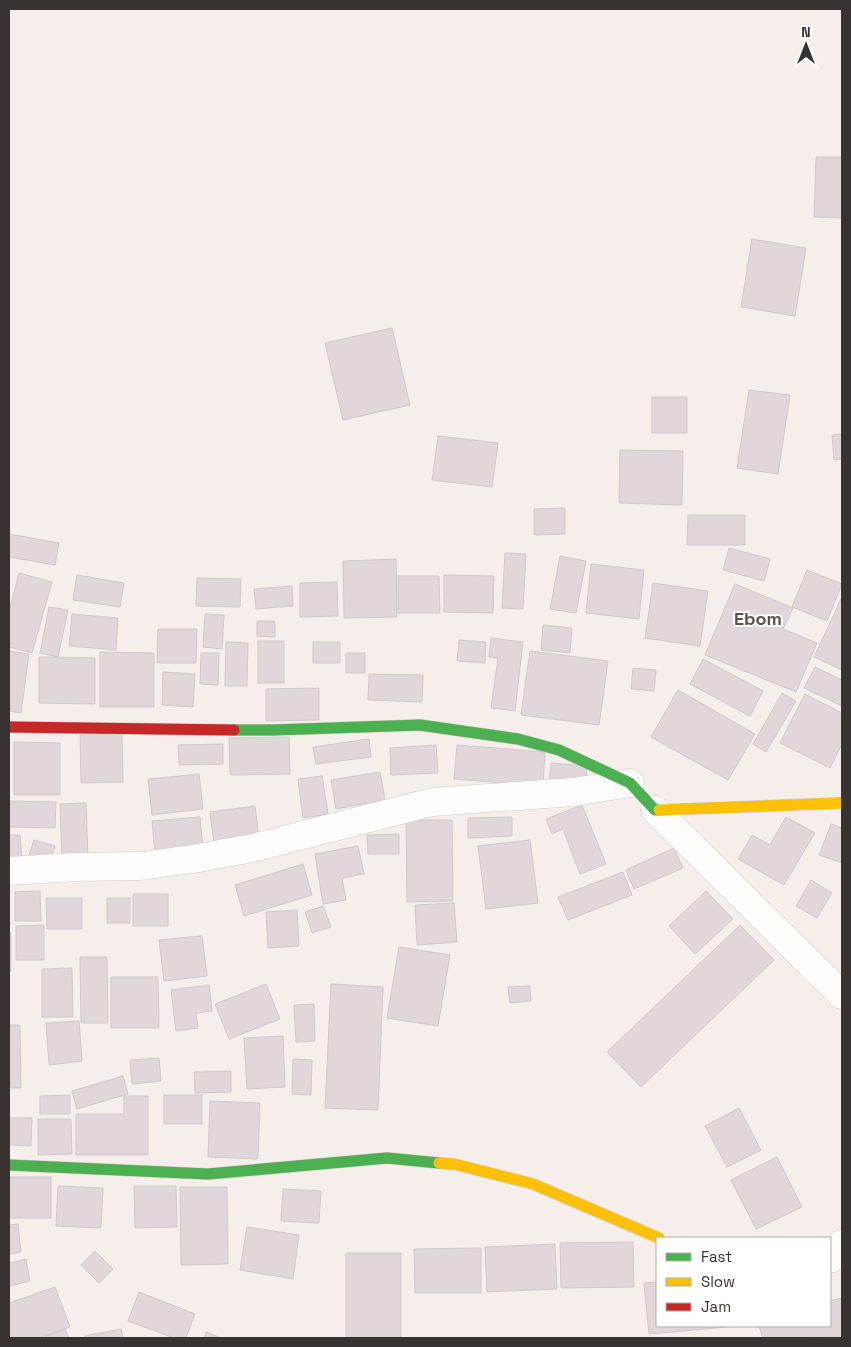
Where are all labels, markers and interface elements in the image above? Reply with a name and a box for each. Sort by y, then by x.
north arrow [781,20,831,70]
text: N [801,23,811,41]
district label: Ebom [734,607,782,630]
legend [656,1237,831,1327]
text: Fast [701,1247,732,1266]
text: Slow [701,1272,735,1291]
text: Jam [701,1297,731,1316]

